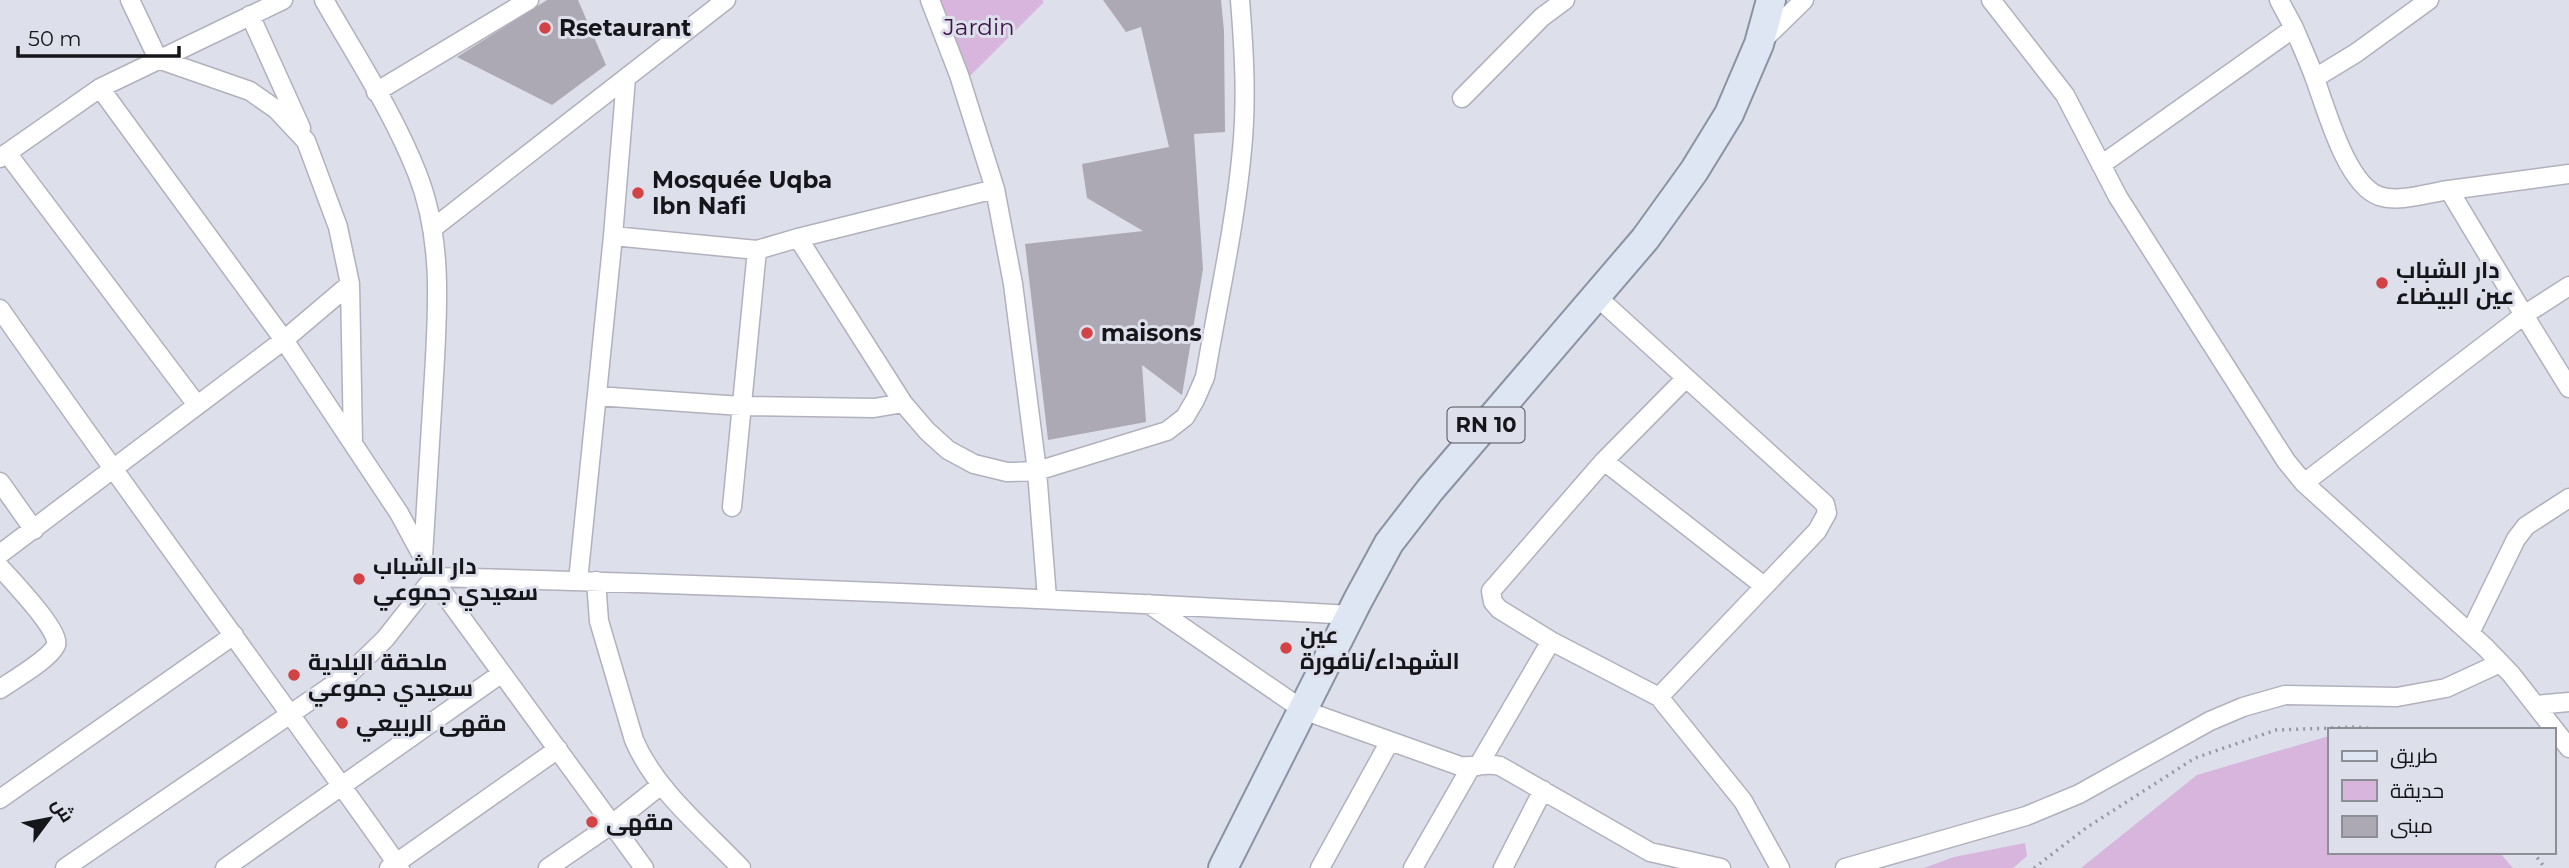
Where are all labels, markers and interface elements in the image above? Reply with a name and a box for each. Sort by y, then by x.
park label: Jardin [942,13,1015,41]
scale bar [18,14,178,58]
place label: Rsetaurant [559,14,691,42]
marker: Rsetaurant [537,20,553,36]
text: 50 m [28,26,82,51]
place label: Mosquée Uqba Ibn Nafi [652,166,832,220]
marker: Mosquée Uqba Ibn Nafi [630,185,646,201]
place label: دار الشباب عين البيضاء [2396,256,2514,310]
marker: دار الشباب عين البيضاء [2374,275,2390,291]
place label: maisons [1101,319,1202,347]
marker: maisons [1079,325,1095,341]
road number: RN 10 [1448,408,1524,442]
place label: دار الشباب سعيدي جموعي [373,552,538,611]
marker: دار الشباب سعيدي جموعي [351,571,367,587]
place label: عين الشهداء/نافورة [1300,621,1460,675]
marker: عين الشهداء/نافورة [1278,640,1294,656]
place label: ملحقة البلدية سعيدي جموعي [308,648,473,707]
marker: ملحقة البلدية سعيدي جموعي [286,667,302,683]
place label: مقهى الربيعي [356,709,507,742]
marker: مقهى الربيعي [334,715,350,731]
legend [2328,728,2555,854]
text: طريق [2390,743,2438,769]
text: حديقة [2390,778,2444,803]
north arrow [14,784,84,854]
text: ش [47,794,79,827]
place label: مقهى [606,808,674,836]
text: مبنى [2390,813,2433,839]
marker: مقهى [584,814,600,830]

